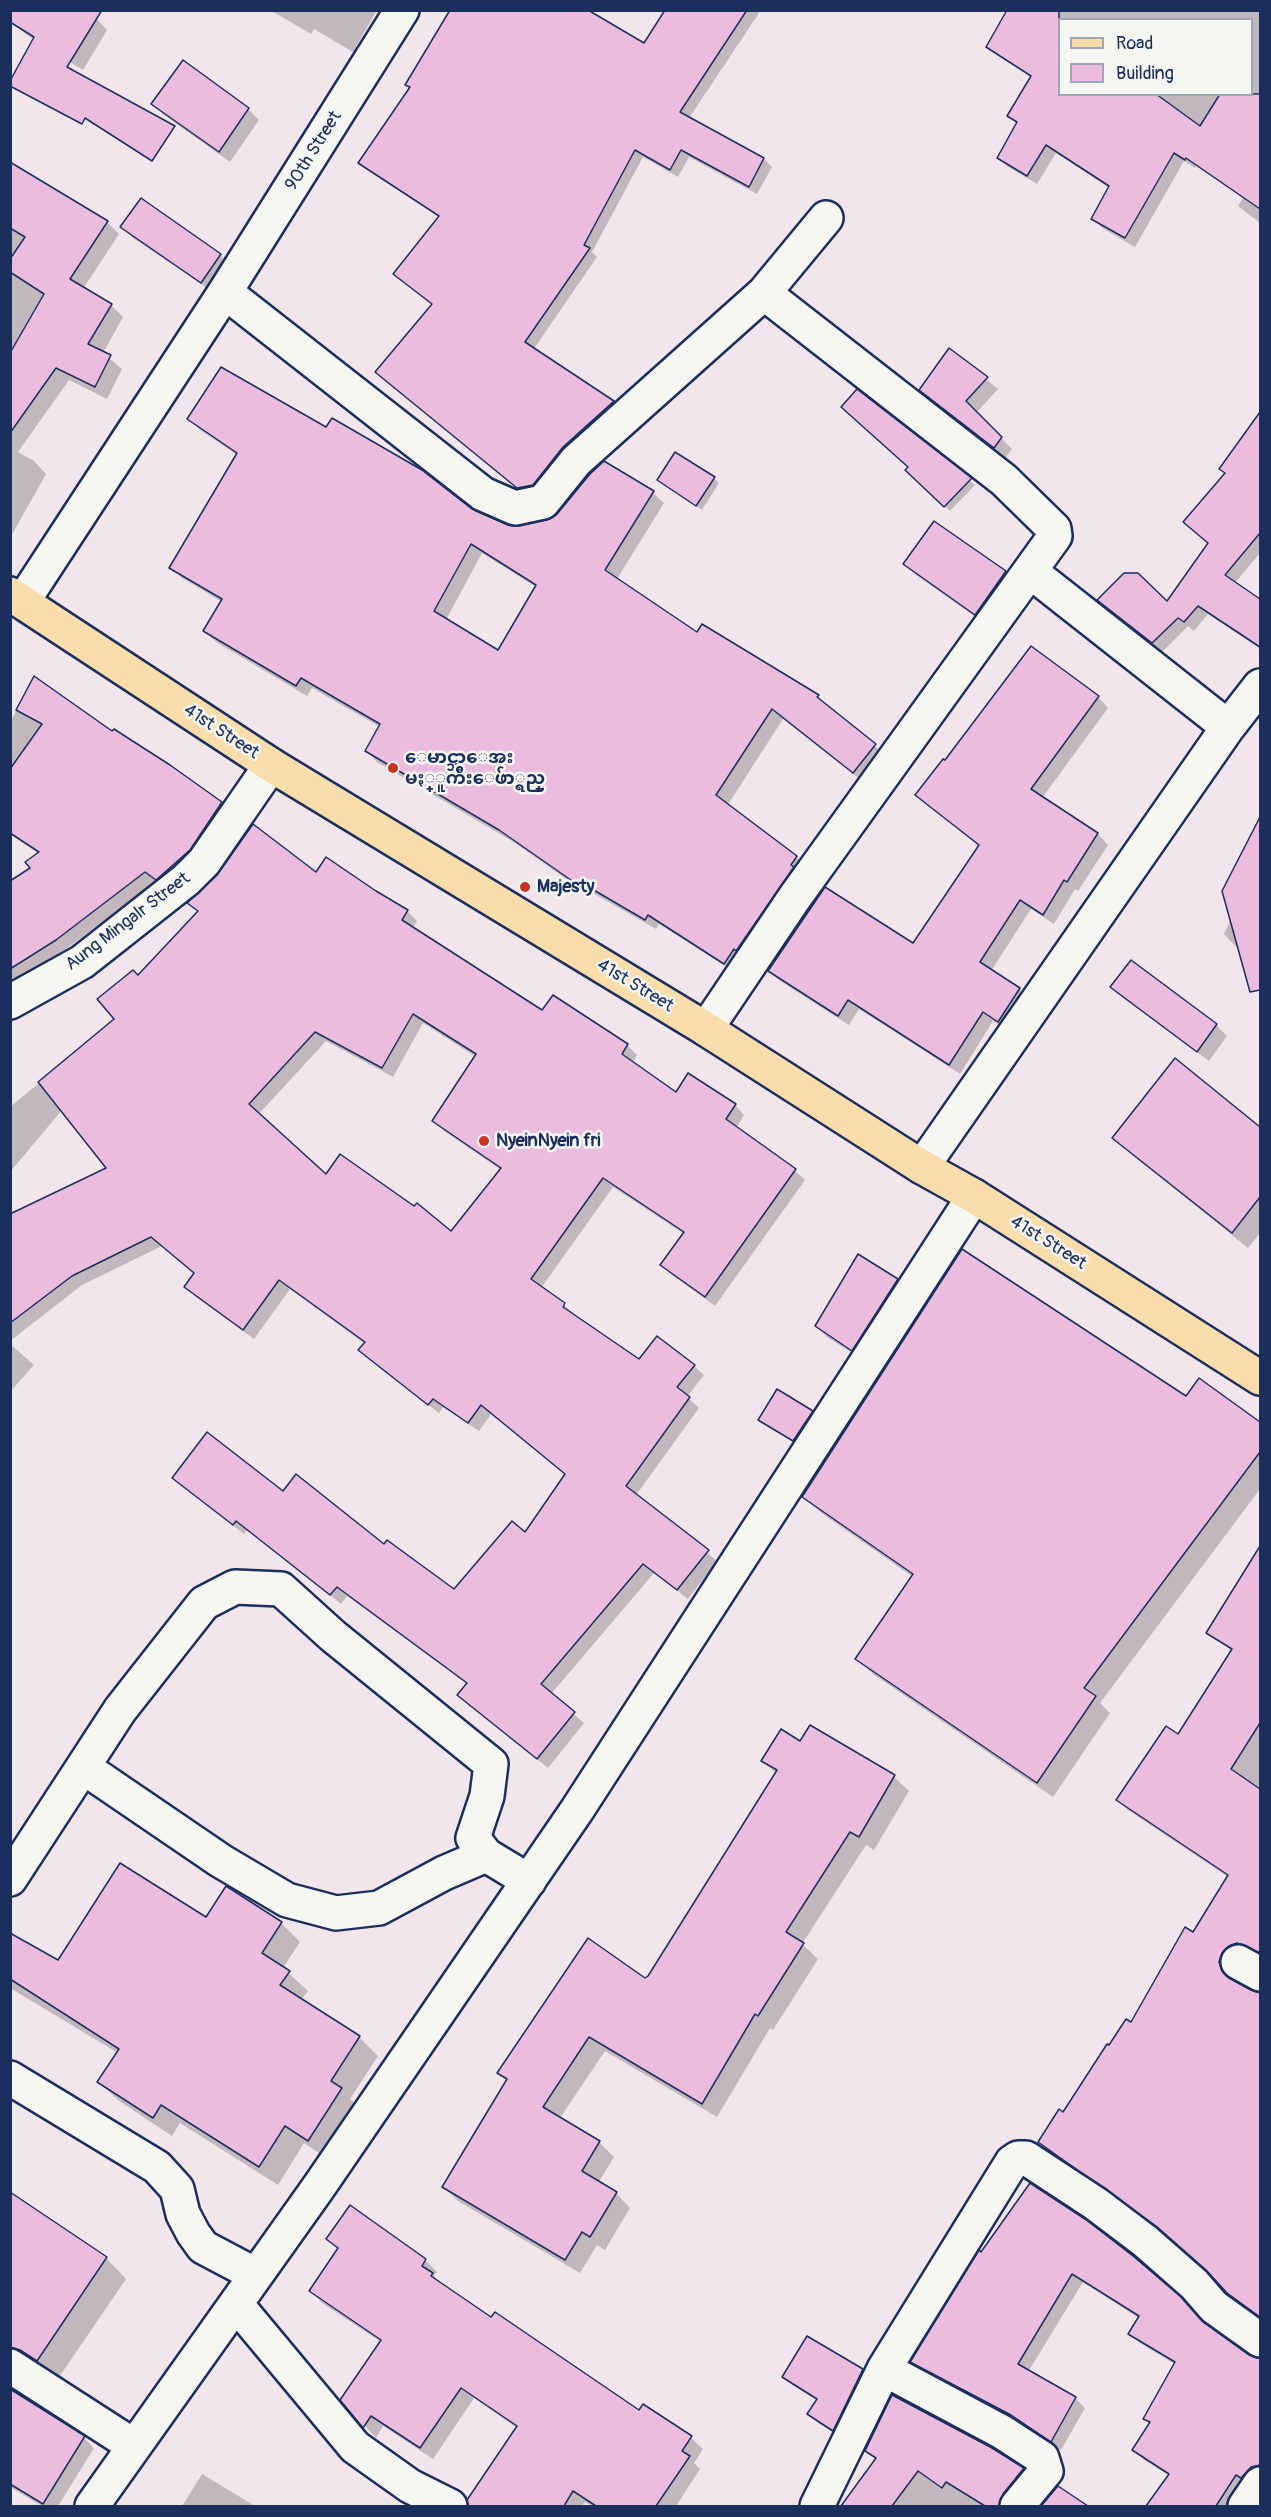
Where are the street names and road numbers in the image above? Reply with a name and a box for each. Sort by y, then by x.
street label: 90th Street [281,107,347,195]
street label: 41st Street [179,700,263,764]
street label: Aung Mingalr Street [62,868,194,976]
street label: 41st Street [593,955,677,1017]
street label: 41st Street [1006,1211,1090,1275]

